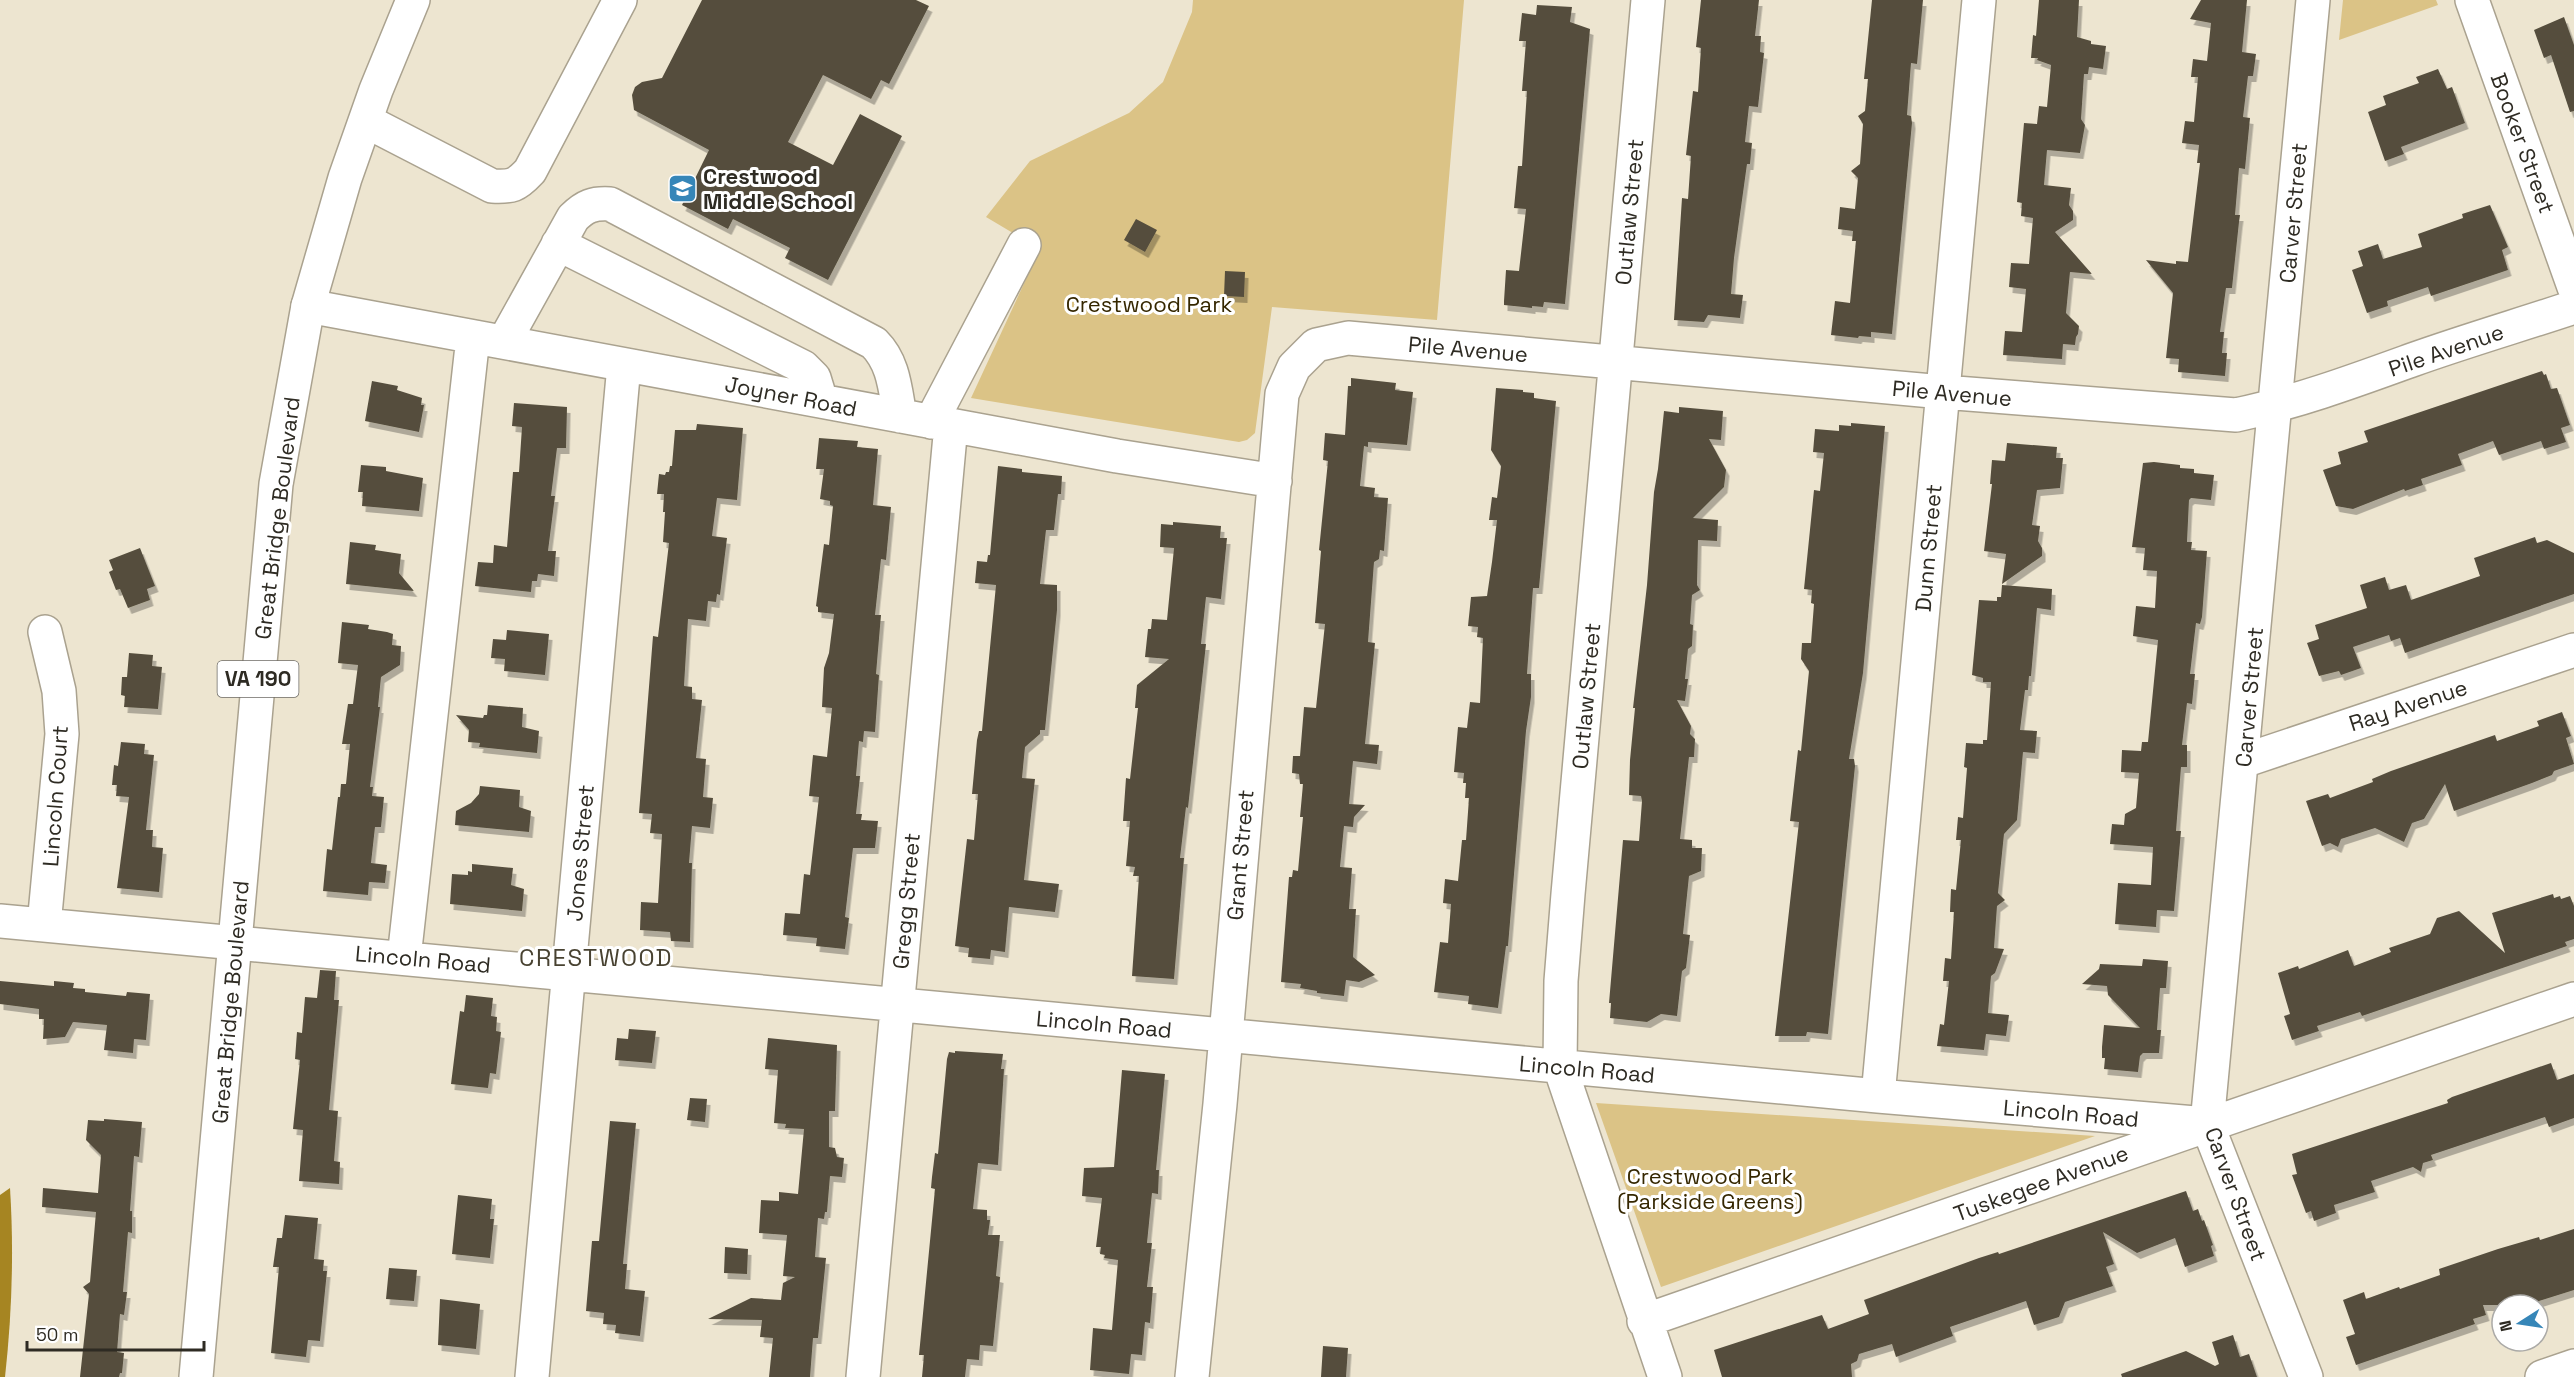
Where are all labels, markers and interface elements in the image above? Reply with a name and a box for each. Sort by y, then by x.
street label: Booker Street [2485,69,2561,217]
street label: Outlaw Street [1609,138,1649,286]
street label: Carver Street [2273,142,2313,284]
place label: Crestwood Middle School [703,162,853,215]
school or university icon: Crestwood Middle School [666,173,698,205]
park label: Crestwood Park [1066,290,1233,318]
street label: Pile Avenue [2385,317,2507,383]
street label: Pile Avenue [1407,330,1529,368]
street label: Joyner Road [723,369,859,423]
street label: Pile Avenue [1891,374,2013,412]
street label: Great Bridge Boulevard [248,395,306,641]
street label: Dunn Street [1908,483,1948,613]
street label: Outlaw Street [1566,622,1606,770]
street label: Carver Street [2229,626,2269,768]
road number: VA 190 [218,661,298,697]
street label: Ray Avenue [2345,673,2471,737]
street label: Lincoln Court [36,724,74,868]
street label: Jones Street [560,784,600,922]
street label: Grant Street [1220,788,1260,922]
street label: Gregg Street [886,832,926,970]
street label: Great Bridge Boulevard [205,879,255,1125]
street label: Lincoln Road [354,939,492,979]
district label: CRESTWOOD [519,942,673,973]
street label: Lincoln Road [1035,1004,1173,1044]
street label: Lincoln Road [1518,1049,1656,1089]
street label: Lincoln Road [2002,1093,2140,1133]
street label: Carver Street [2199,1123,2273,1265]
street label: Tuskegee Avenue [1950,1138,2132,1228]
park label: Crestwood Park (Parkside Greens) [1617,1162,1803,1215]
north arrow [2490,1293,2550,1353]
scale bar [27,1314,204,1352]
text: N [2494,1319,2517,1333]
text: 50 m [36,1323,78,1346]

